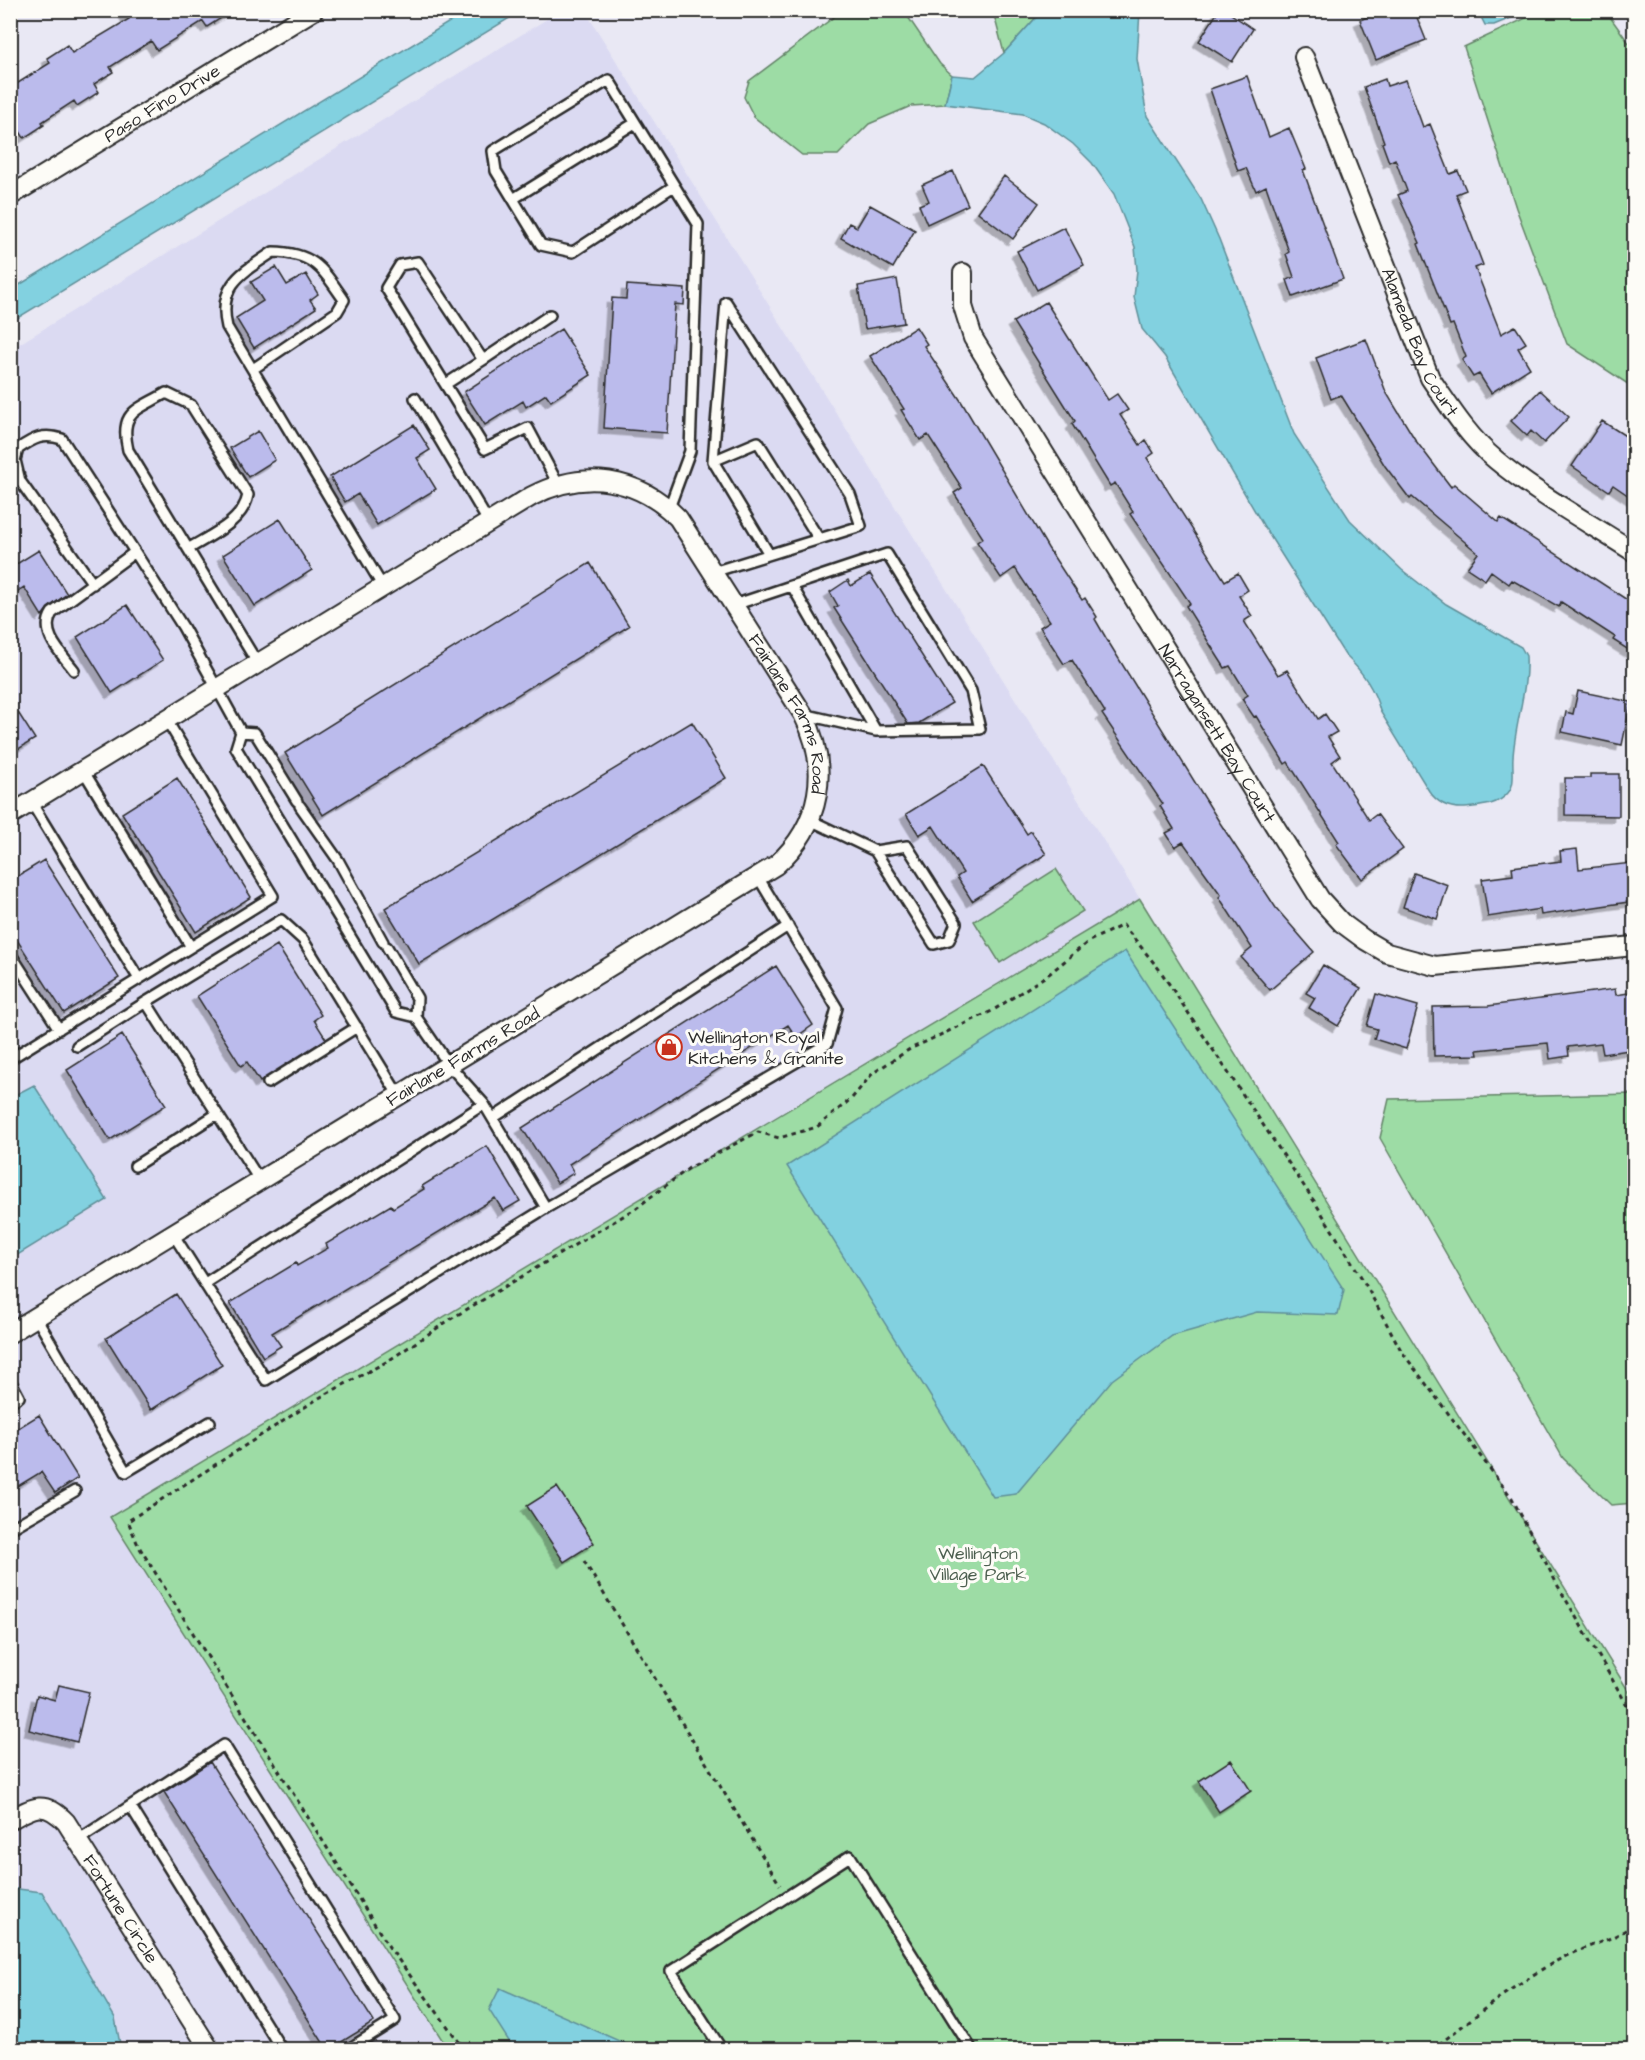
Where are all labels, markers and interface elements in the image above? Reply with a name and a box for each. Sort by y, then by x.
street label: Paso Fino Drive [99,58,225,148]
street label: Alameda Bay Court [1375,264,1465,422]
street label: Fairlane Farms Road [742,629,831,795]
street label: Narragansett Bay Court [1153,639,1282,828]
street label: Fairlane Farms Road [381,1001,545,1113]
place label: Wellington Royal Kitchens & Granite [688,1025,844,1071]
shop icon: Wellington Royal Kitchens & Granite [654,1032,684,1062]
park label: Wellington Village Park [930,1541,1026,1588]
street label: Fortune Circle [77,1849,165,1968]

